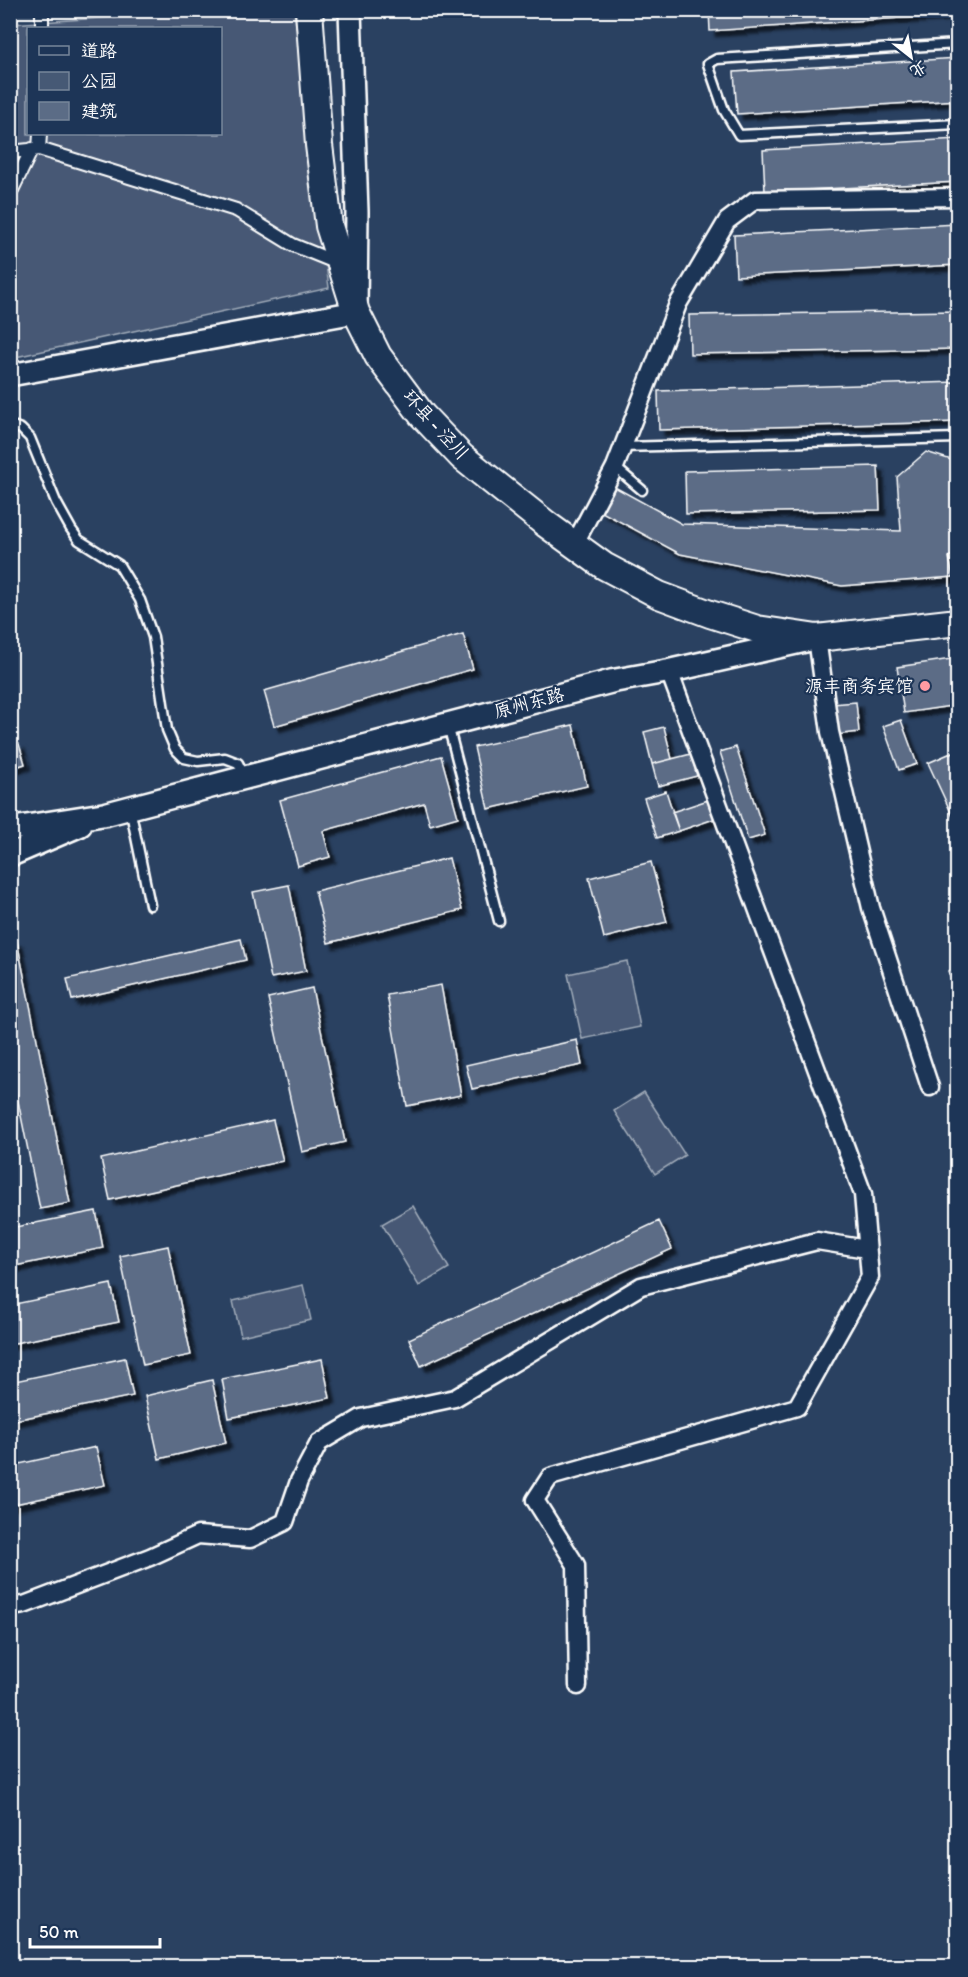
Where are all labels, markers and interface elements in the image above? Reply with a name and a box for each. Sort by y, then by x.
legend [27,27,222,135]
north arrow [881,27,941,87]
text: 道路 [81,40,117,62]
text: 北 [907,57,930,82]
text: 公园 [81,70,117,92]
text: 建筑 [81,100,117,122]
street label: 环县 - 泾川 [399,385,473,465]
place label: 源丰商务宾馆 [805,675,913,697]
marker: 源丰商务宾馆 [918,679,932,693]
street label: 原州东路 [491,683,567,723]
scale bar [30,1911,160,1949]
text: 50 m [39,1921,79,1943]

